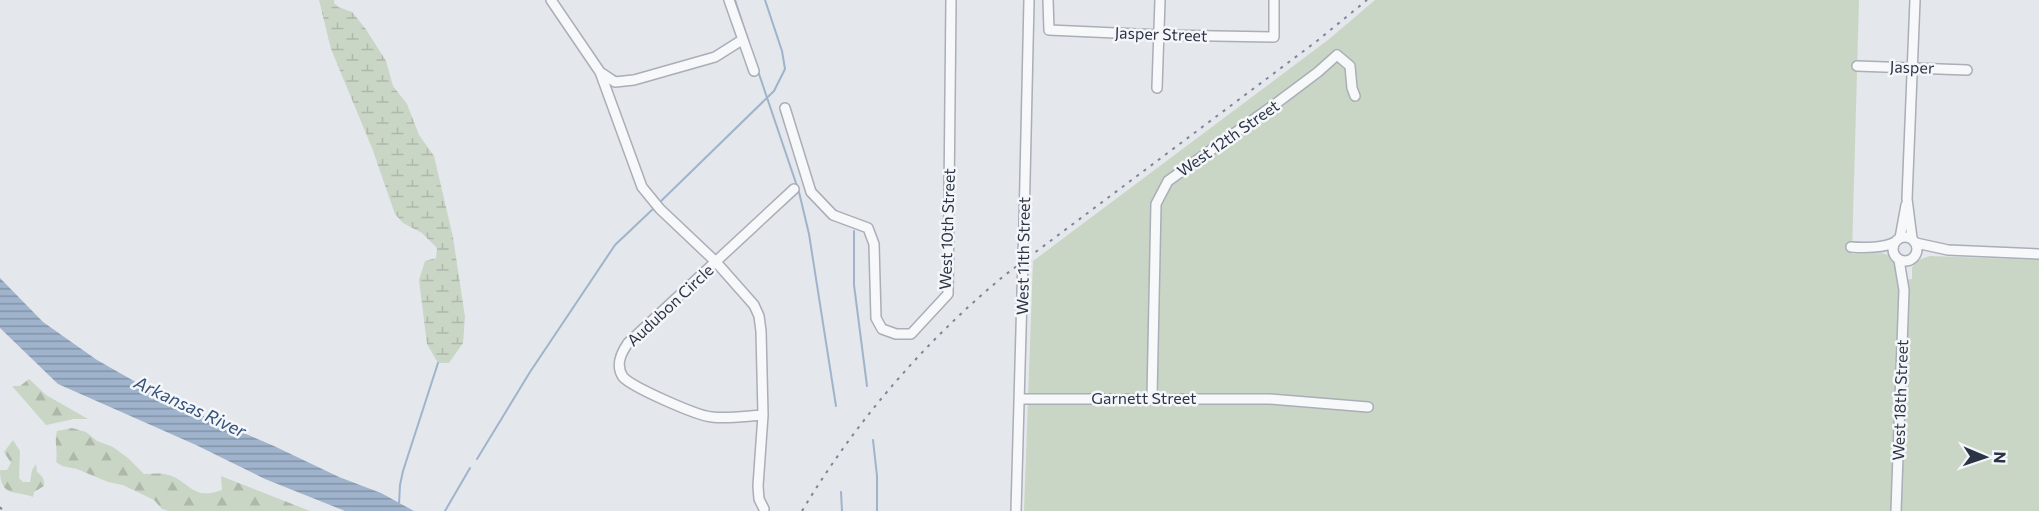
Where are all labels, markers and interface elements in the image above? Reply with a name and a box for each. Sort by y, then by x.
street label: Jasper Street [1114,22,1208,45]
street label: Jasper [1889,56,1935,77]
street label: West 12th Street [1173,95,1283,180]
street label: West 10th Street [935,167,958,290]
street label: West 11th Street [1012,196,1033,315]
street label: Audubon Circle [623,260,717,349]
street label: West 18th Street [1888,339,1911,461]
water label: Arkansas River [130,370,251,442]
street label: Garnett Street [1091,388,1197,407]
north arrow [1955,427,2015,487]
text: N [1991,451,2010,464]

